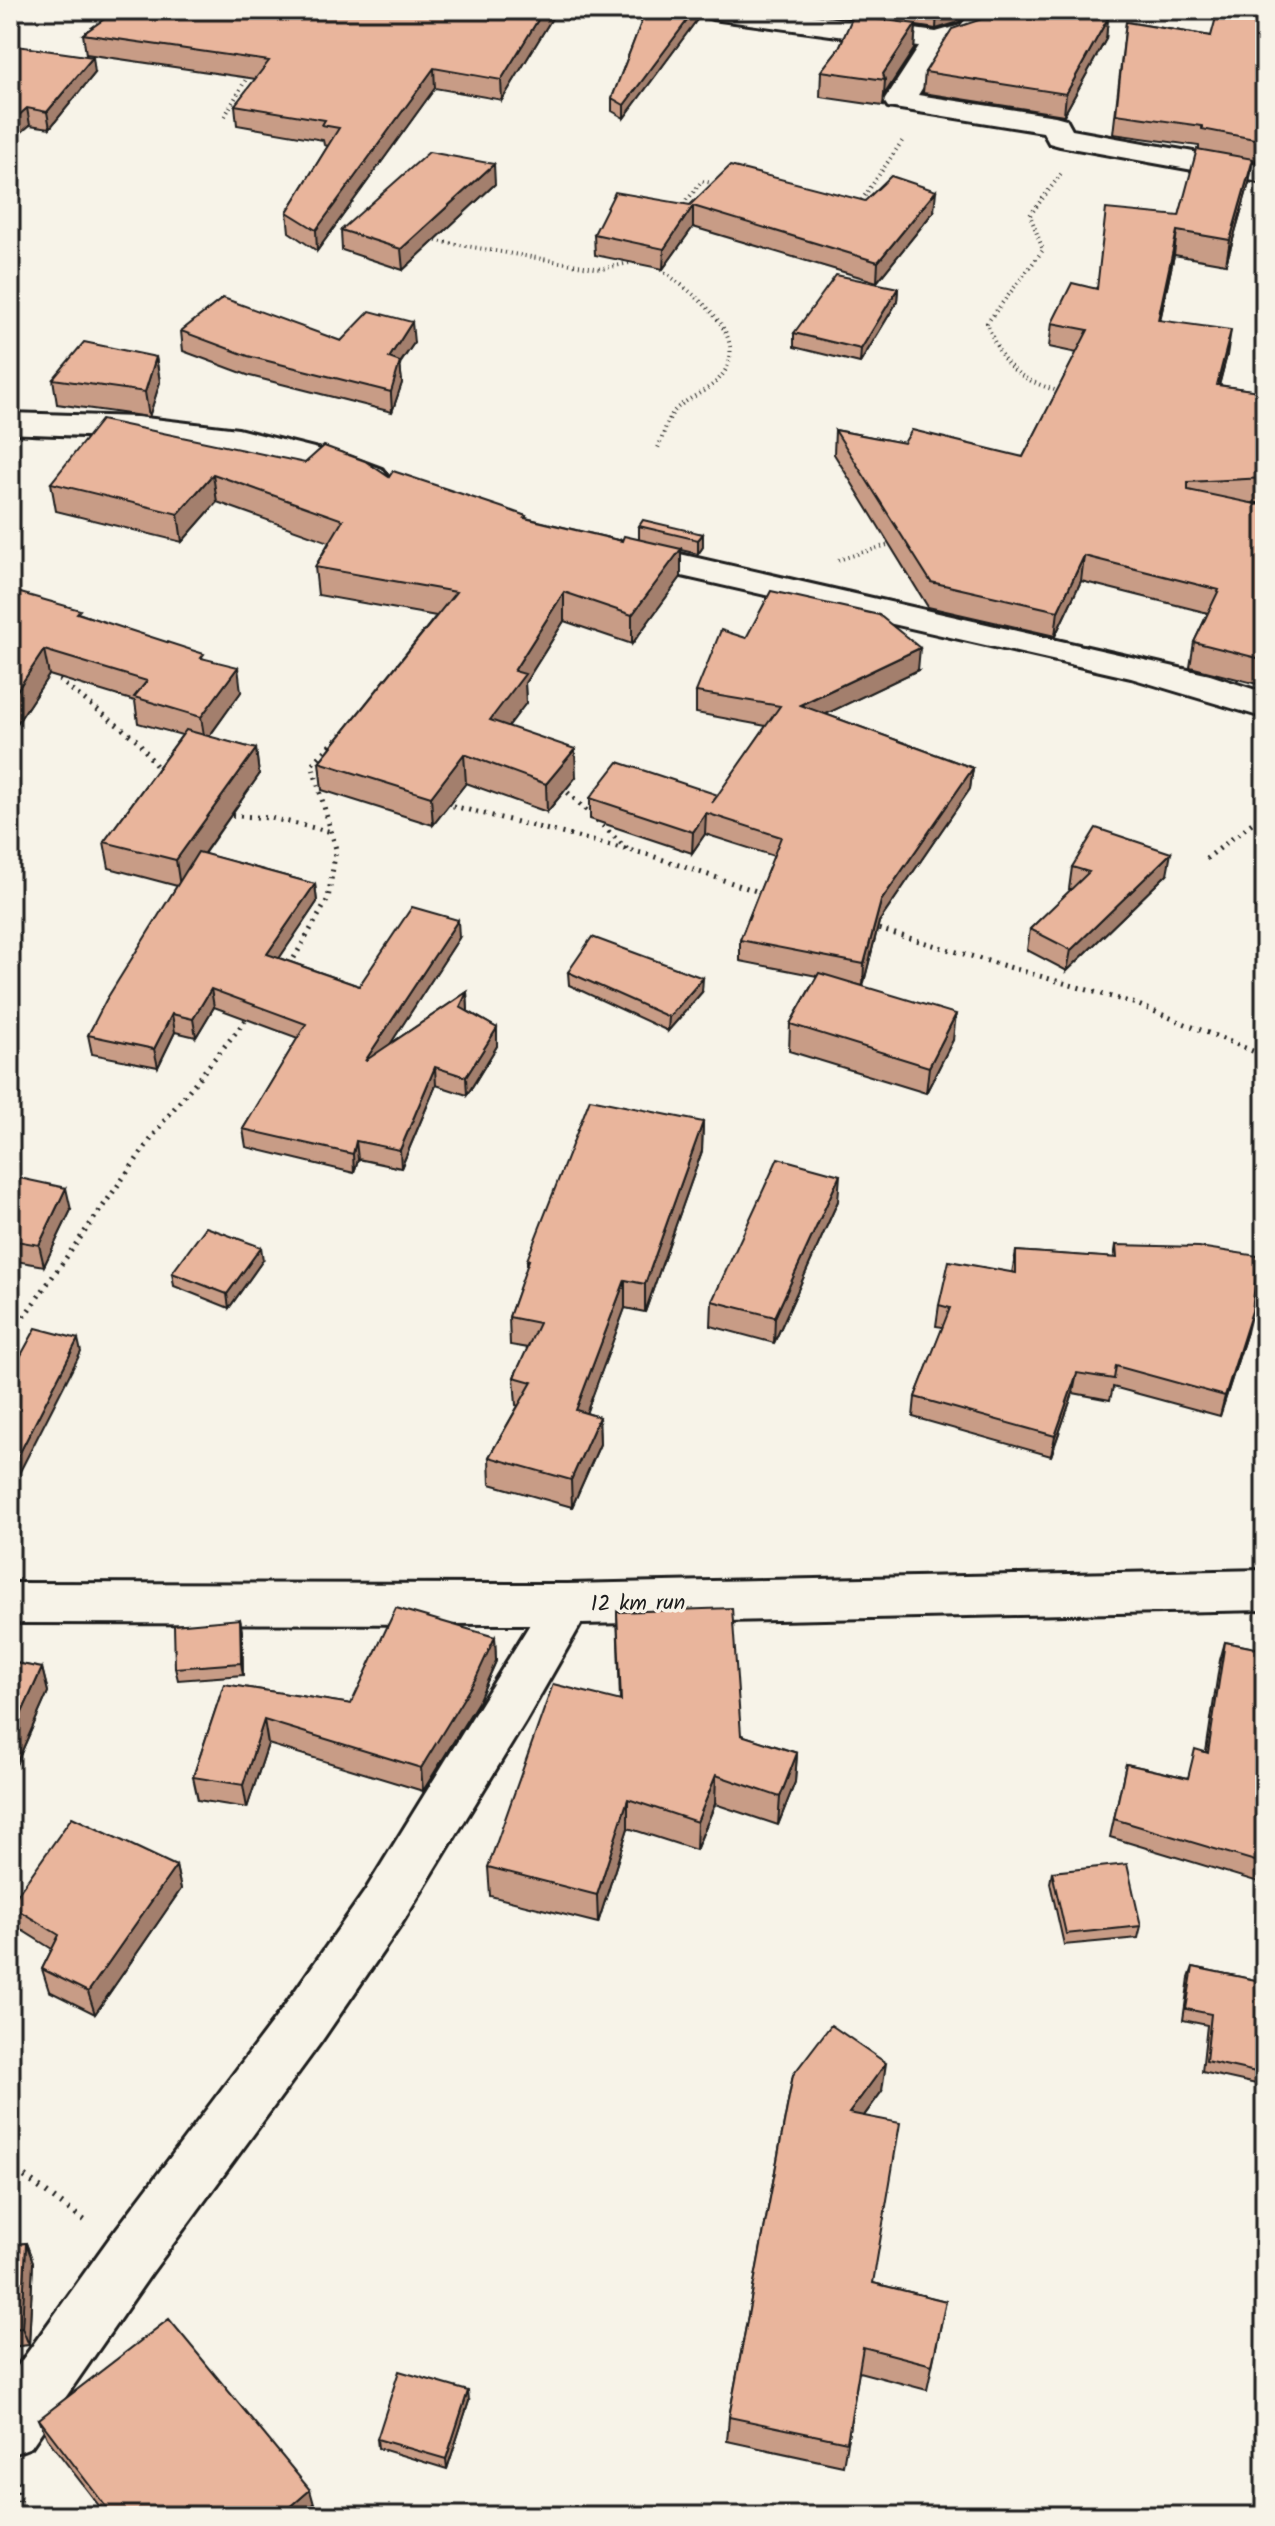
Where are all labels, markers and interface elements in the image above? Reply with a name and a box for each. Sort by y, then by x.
street label: 12 km run [590,1586,686,1623]

